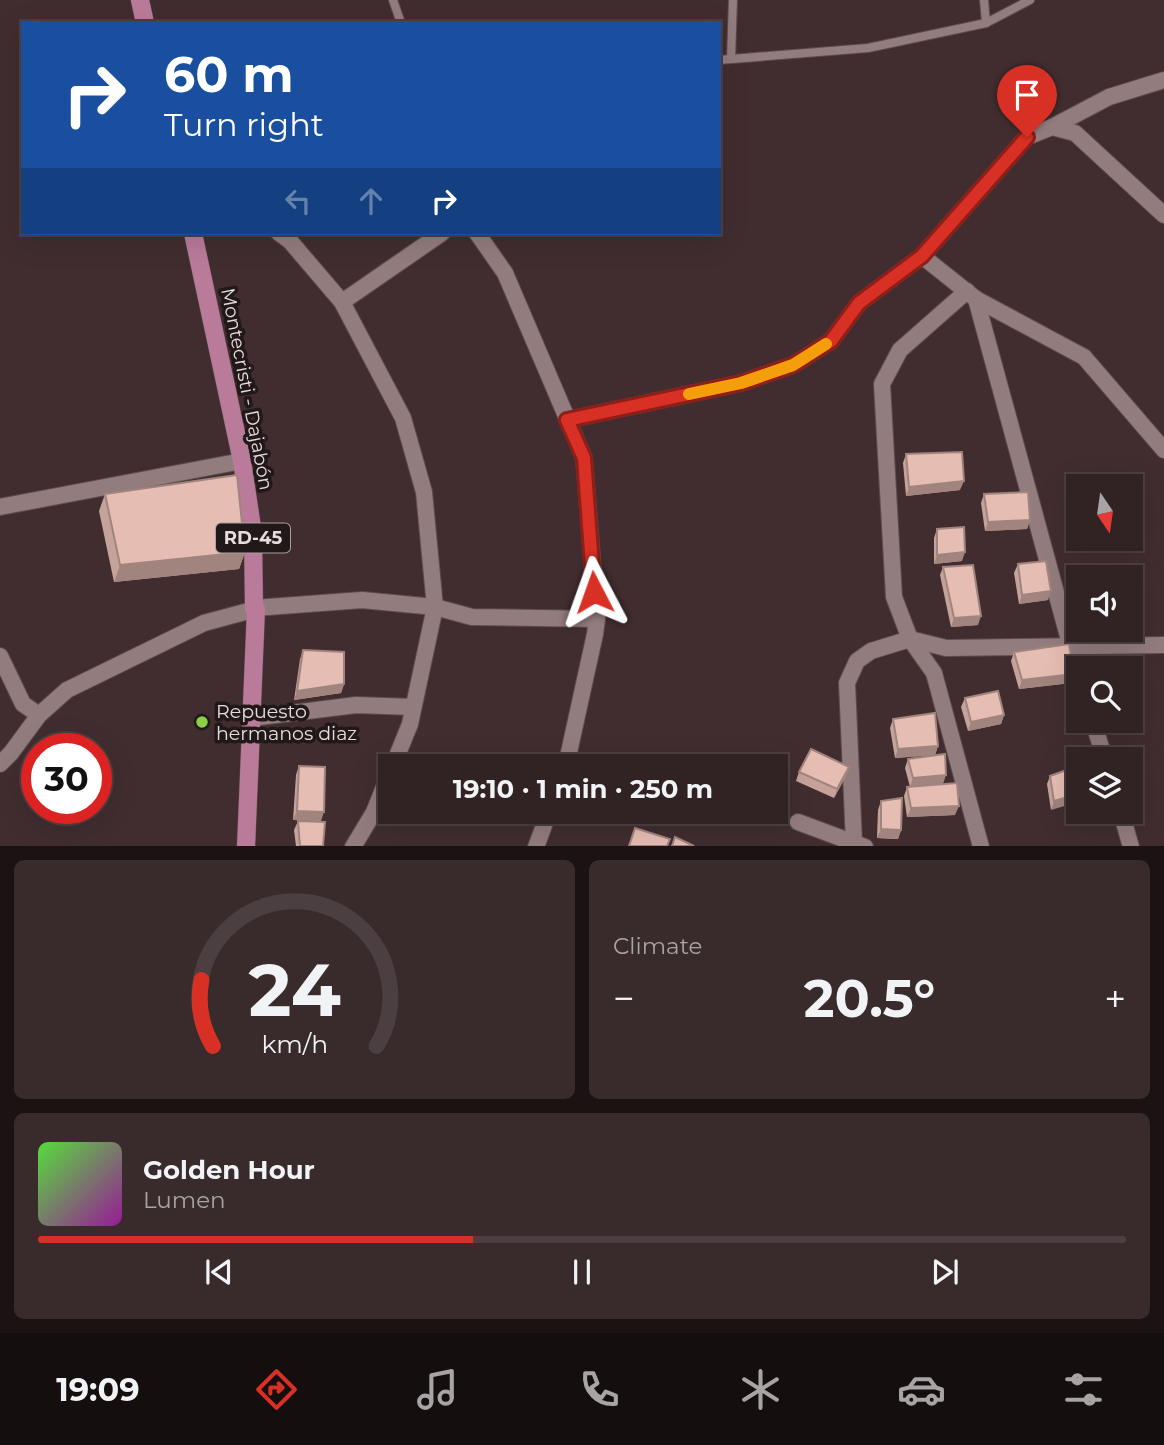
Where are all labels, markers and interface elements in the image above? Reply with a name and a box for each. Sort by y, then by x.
text: 60 m [164,45,294,104]
icon: right [49,49,140,140]
pin [997,65,1057,137]
icon: arrive [1008,76,1046,114]
text: Turn right [164,105,324,144]
icon: left [279,182,317,220]
icon: ahead [352,182,390,220]
icon: right [425,182,463,220]
street label: Montecristi - Dajabón [216,286,278,492]
north arrow [1066,474,1143,551]
map controls [1066,474,1143,824]
road number: RD-45 [216,524,290,552]
position arrow [557,555,631,629]
button: sound [1066,565,1143,642]
button: search [1066,656,1143,733]
place label: Repuesto hermanos diaz [216,700,357,745]
marker: Repuesto hermanos diaz [194,714,210,730]
speed limit sign: 30 [21,733,112,824]
button: layers [1066,747,1143,824]
text: 19:10 · 1 min · 250 m [453,773,713,805]
text: Climate [613,932,702,960]
text: 24 [248,946,341,1034]
text: 20.5° [804,967,935,1030]
text: − [613,975,635,1022]
text: + [1104,975,1126,1022]
text: km/h [261,1028,328,1058]
text: Golden Hour [143,1154,315,1186]
text: Lumen [143,1186,226,1214]
icon: previous [200,1253,238,1291]
icon: pause [563,1253,601,1291]
icon: next [926,1253,964,1291]
icon: directions [252,1365,301,1414]
icon: music [413,1365,462,1414]
icon: phone [575,1365,624,1414]
icon: climate [736,1365,785,1414]
icon: car [897,1365,946,1414]
icon: filters [1059,1365,1108,1414]
text: 19:09 [56,1370,140,1409]

